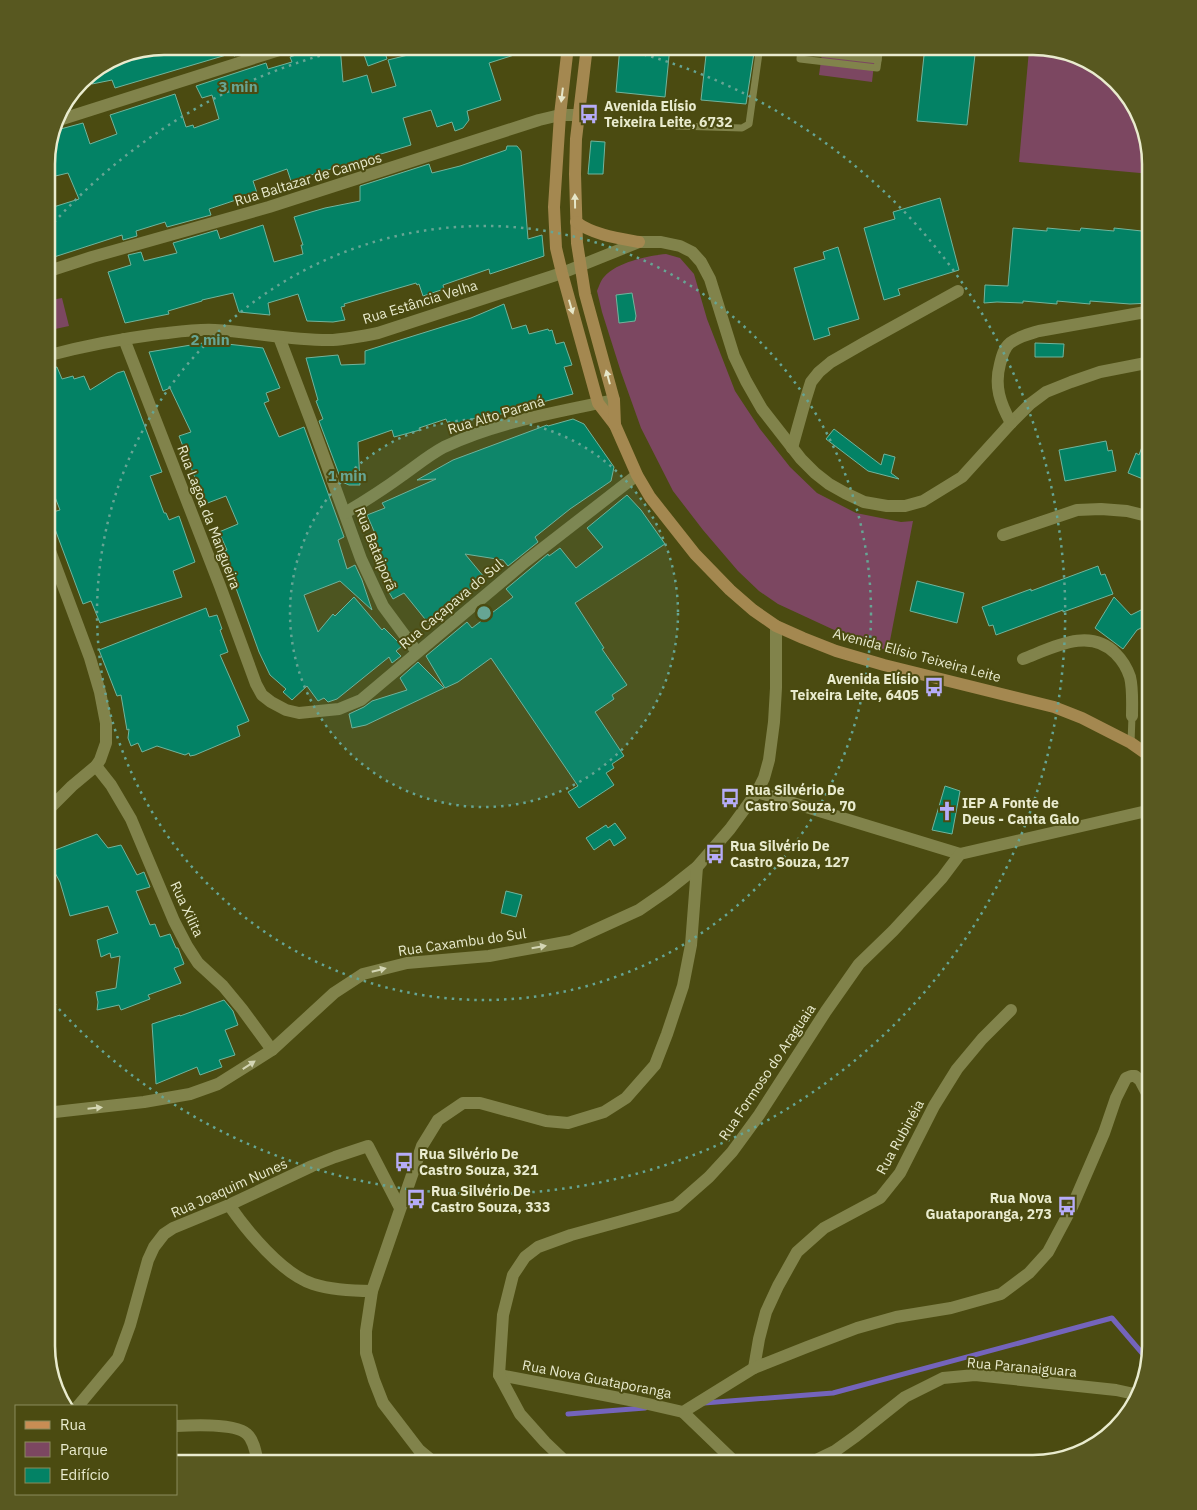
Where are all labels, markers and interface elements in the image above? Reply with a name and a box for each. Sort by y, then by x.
text: 3 min [218,77,258,96]
one-way arrow [558,87,566,103]
place label: Avenida Elísio Teixeira Leite, 6732 [604,97,733,131]
bus stop icon: Avenida Elísio Teixeira Leite, 6732 [578,103,600,125]
street label: Rua Baltazar de Campos [232,148,384,210]
one-way arrow [571,193,579,209]
street label: Rua Estância Velha [360,276,480,328]
one-way arrow [568,300,576,315]
text: 2 min [190,330,230,349]
one-way arrow [603,370,611,385]
street label: Rua Alto Paraná [445,392,547,438]
street label: Rua Lagoa da Mangueira [173,442,245,592]
text: 1 min [327,466,367,485]
street label: Rua Bataiporã [351,504,401,594]
street label: Rua Caçapava do Sul [395,555,507,653]
centre of rings [475,604,493,622]
street label: Avenida Elísio Teixeira Leite [831,624,1003,686]
place label: Avenida Elísio Teixeira Leite, 6405 [790,670,919,704]
bus stop icon: Avenida Elísio Teixeira Leite, 6405 [923,676,945,698]
place label: Rua Silvério De Castro Souza, 70 [745,781,856,815]
bus stop icon: Rua Silvério De Castro Souza, 70 [719,787,741,809]
place label: IEP A Fonte de Deus - Canta Galo [962,794,1080,828]
church icon: IEP A Fonte de Deus - Canta Galo [936,800,958,822]
place label: Rua Silvério De Castro Souza, 127 [730,837,849,871]
bus stop icon: Rua Silvério De Castro Souza, 127 [704,843,726,865]
street label: Rua Xilita [166,878,208,940]
street label: Rua Caxambu do Sul [397,924,527,960]
one-way arrow [532,942,548,950]
one-way arrow [371,966,386,974]
street label: Rua Formoso do Araguaia [715,1000,820,1144]
one-way arrow [242,1060,256,1070]
street label: Rua Rubinéia [872,1096,928,1178]
one-way arrow [87,1104,103,1112]
place label: Rua Silvério De Castro Souza, 321 [419,1145,539,1179]
bus stop icon: Rua Silvério De Castro Souza, 321 [393,1151,415,1173]
street label: Rua Joaquim Nunes [168,1154,290,1222]
place label: Rua Silvério De Castro Souza, 333 [431,1182,550,1216]
bus stop icon: Rua Silvério De Castro Souza, 333 [405,1188,427,1210]
place label: Rua Nova Guataporanga, 273 [926,1189,1052,1223]
bus stop icon: Rua Nova Guataporanga, 273 [1056,1195,1078,1217]
street label: Rua Paranaiguara [966,1353,1078,1381]
street label: Rua Nova Guataporanga [521,1356,674,1402]
legend [15,1405,178,1495]
text: Rua [60,1415,86,1434]
text: Parque [60,1440,108,1459]
text: Edifício [60,1465,109,1484]

